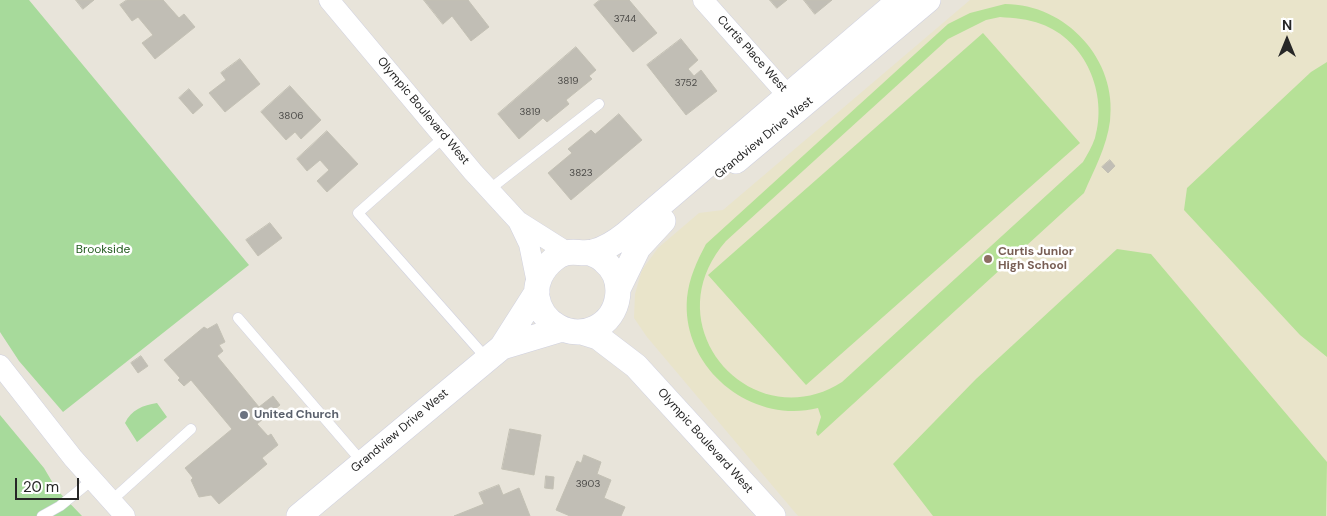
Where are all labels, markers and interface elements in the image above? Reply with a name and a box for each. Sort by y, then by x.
house number: 3744 [614,13,636,25]
street label: Curtis Place West [714,13,790,95]
north arrow [1262,15,1312,65]
text: N [1282,16,1292,34]
street label: Olympic Boulevard West [374,54,472,168]
house number: 3819 [557,75,579,87]
house number: 3752 [675,77,697,89]
street label: Grandview Drive West [712,94,816,182]
house number: 3819 [519,106,541,118]
house number: 3806 [278,110,304,122]
house number: 3823 [569,167,593,179]
park label: Brookside [76,243,130,257]
place label: Curtis Junior High School [998,245,1074,273]
marker: Curtis Junior High School [982,253,994,265]
street label: Grandview Drive West [348,386,452,476]
street label: Olympic Boulevard West [654,386,756,496]
place label: United Church [254,408,339,422]
marker: United Church [238,409,250,421]
scale bar [18,468,81,500]
text: 20 m [23,477,59,497]
house number: 3903 [576,478,600,490]

